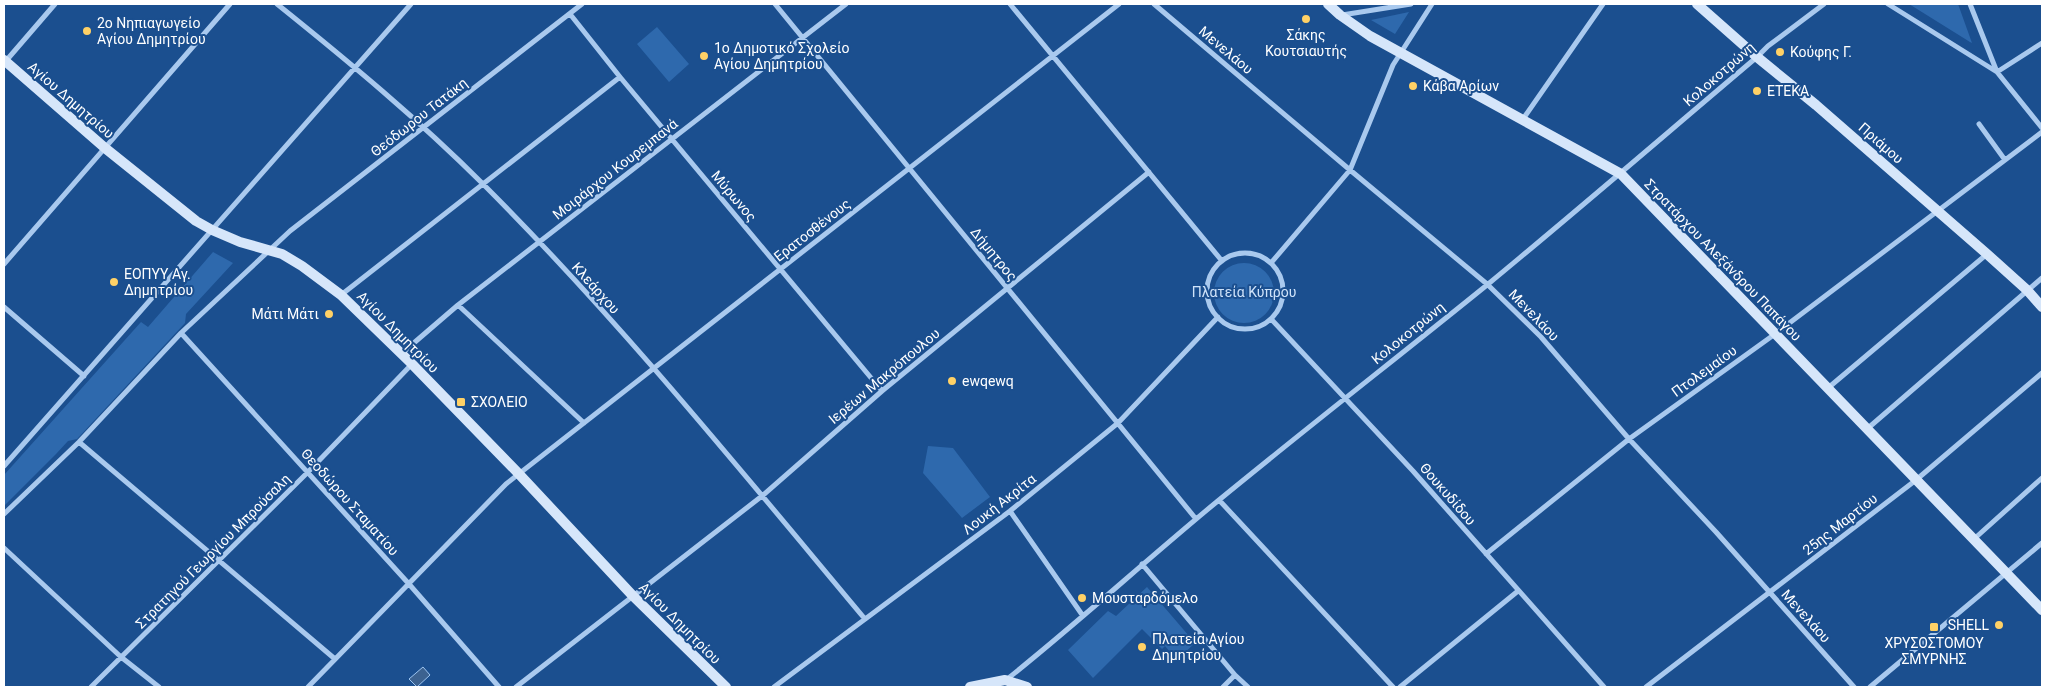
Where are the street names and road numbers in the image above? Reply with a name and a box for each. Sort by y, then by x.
street label: Μενελάου [1196,23,1256,77]
street label: Κολοκοτρώνη [1680,39,1758,109]
street label: Αγίου Δημητρίου [25,58,117,142]
street label: Θεόδωρου Τατάκη [368,74,470,160]
street label: Μοιράρχου Κουρεμπανά [549,115,681,223]
street label: Πριάμου [1855,119,1907,167]
street label: Μύρωνος [708,167,760,225]
street label: Στρατάρχου Αλεξάνδρου Παπάγου [1641,176,1805,344]
street label: Ερατοσθένους [771,195,853,265]
street label: Δήμητρος [968,224,1020,284]
street label: Κλεάρχου [569,259,623,317]
street label: Μενελάου [1506,286,1562,344]
street label: Αγίου Δημητρίου [354,288,442,376]
street label: Κολοκοτρώνη [1368,299,1448,367]
street label: Ιερέων Μακρόπουλου [825,325,943,427]
street label: Πτολεμαίου [1668,342,1740,400]
street label: Θεοδώρου Σταματίου [298,445,402,559]
street label: Θουκυδίδου [1417,460,1479,528]
street label: Στρατηγού Γεωργίου Μπρούσαλη [132,470,294,632]
street label: Λουκή Ακρίτα [959,470,1039,538]
street label: 25ης Μαρτίου [1800,490,1880,558]
street label: Αγίου Δημητρίου [636,579,724,667]
street label: Μενελάου [1778,586,1834,646]

